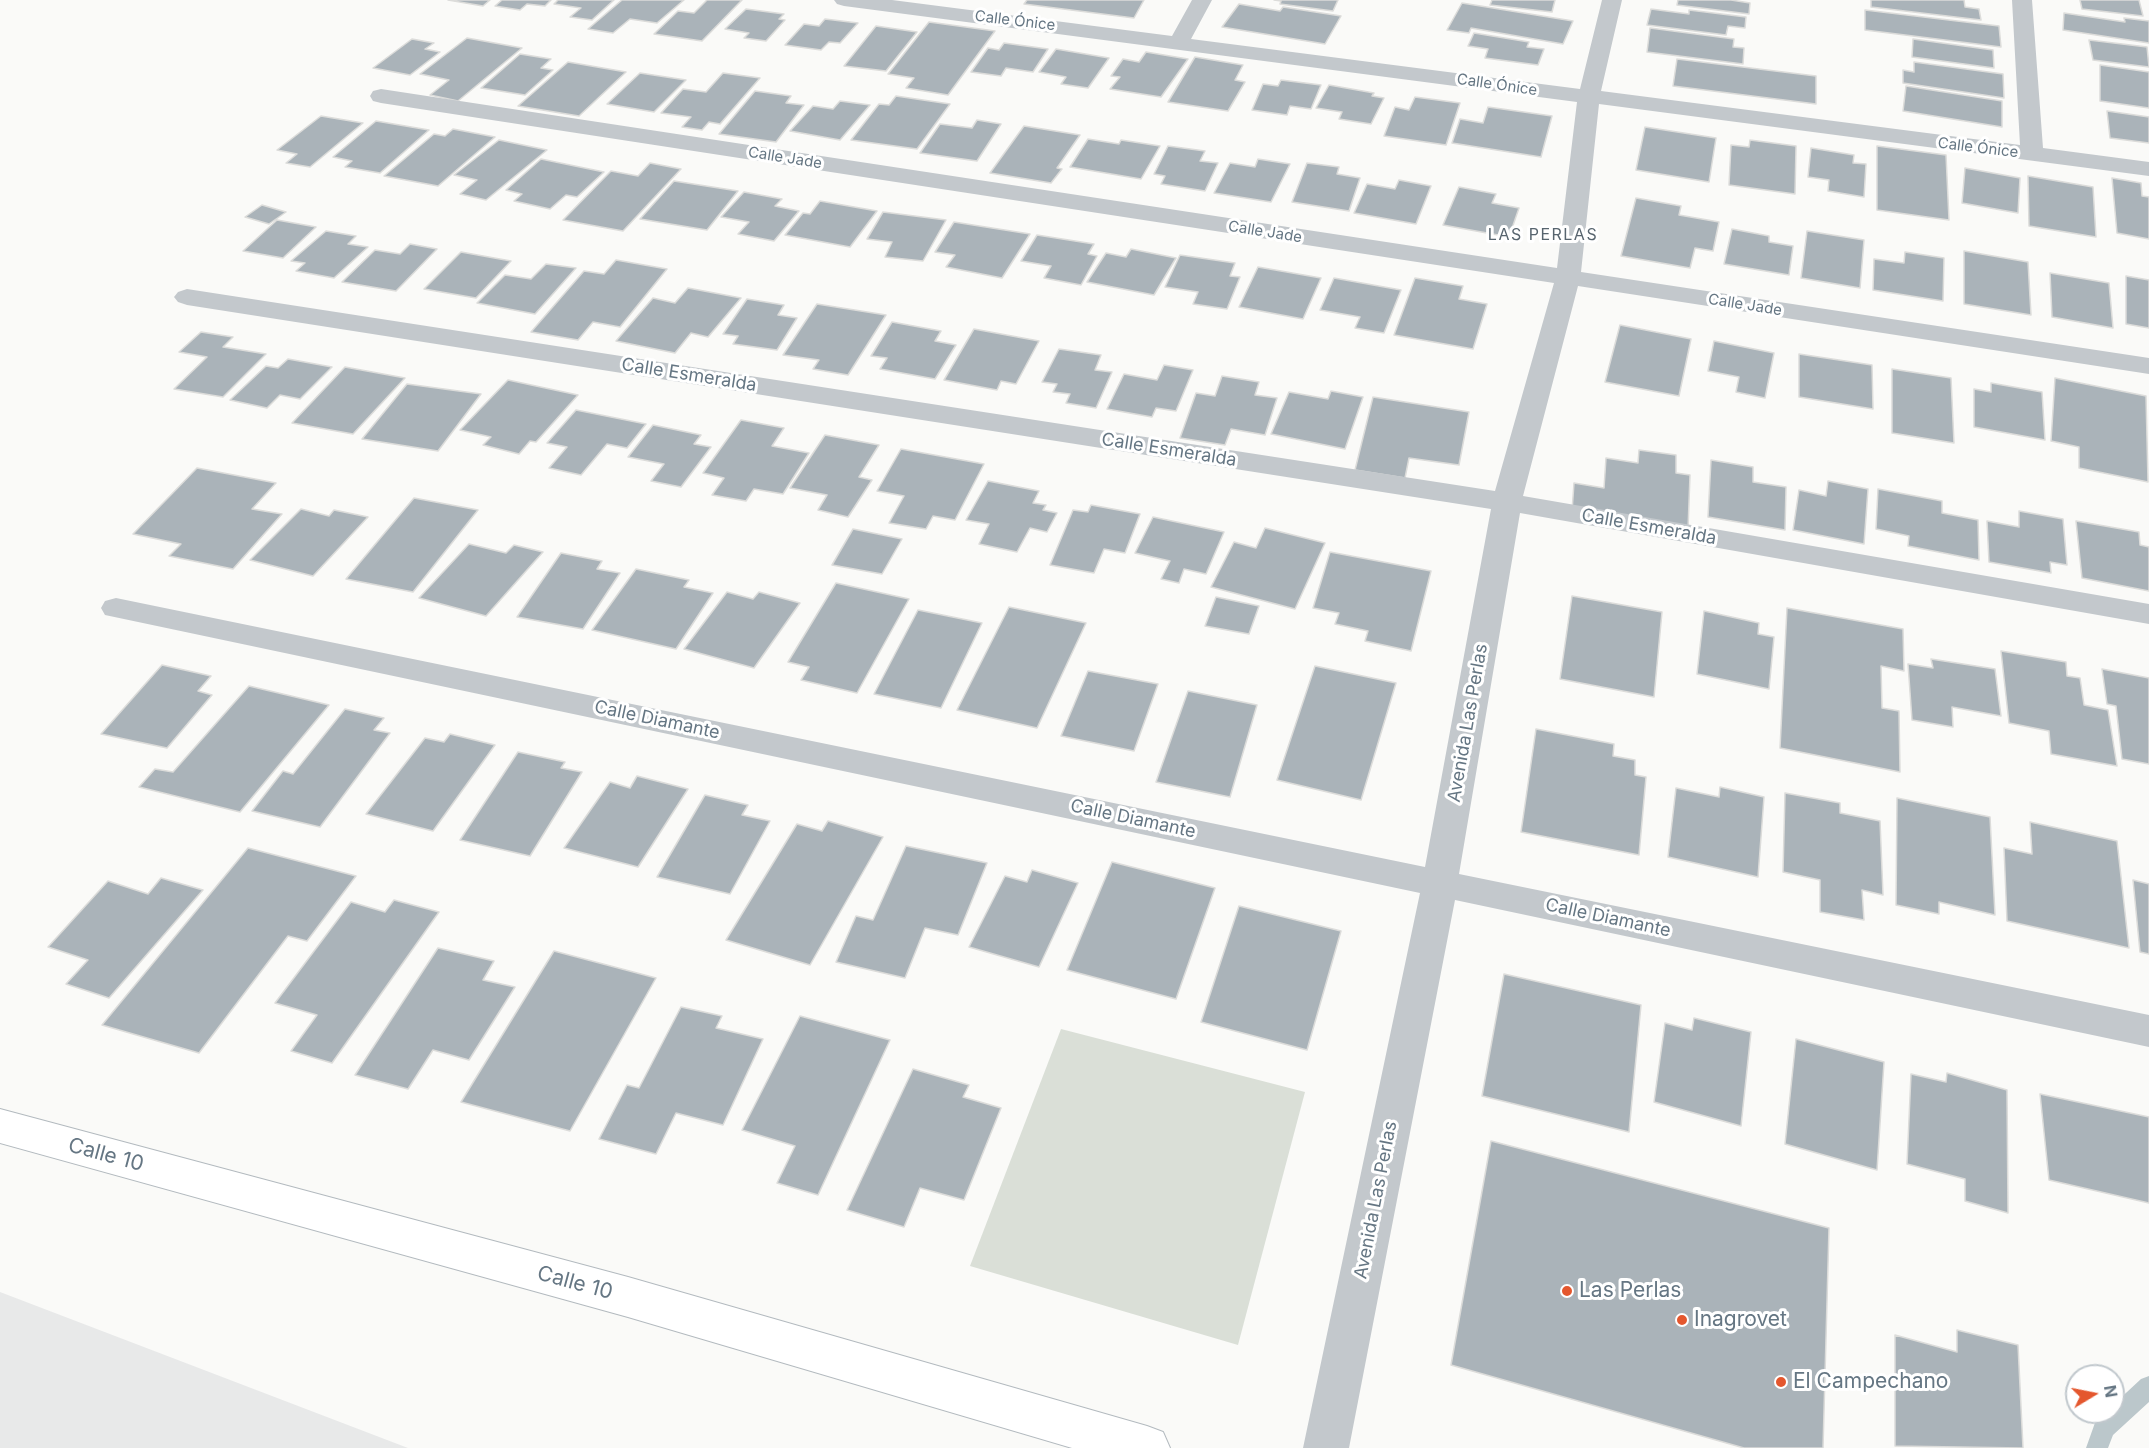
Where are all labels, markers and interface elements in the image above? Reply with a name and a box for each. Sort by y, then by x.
street label: Calle Ónice [974,7,1056,35]
street label: Calle Ónice [1456,70,1538,100]
street label: Calle Ónice [1937,134,2019,162]
street label: Calle Jade [747,143,823,173]
street label: Calle Jade [1227,217,1303,247]
district label: LAS PERLAS [1488,225,1598,245]
street label: Calle Jade [1707,290,1783,320]
street label: Calle Esmeralda [620,354,758,396]
street label: Calle Esmeralda [1100,429,1238,471]
street label: Calle Esmeralda [1580,505,1718,549]
street label: Avenida Las Perlas [1443,642,1493,804]
street label: Calle Diamante [592,696,722,744]
street label: Calle Diamante [1068,795,1198,843]
street label: Calle Diamante [1543,894,1673,942]
street label: Avenida Las Perlas [1350,1119,1402,1281]
street label: Calle 10 [65,1133,147,1177]
street label: Calle 10 [534,1261,616,1305]
place label: Las Perlas [1579,1278,1681,1304]
marker: Las Perlas [1560,1284,1574,1298]
place label: Inagrovet [1694,1307,1787,1333]
marker: Inagrovet [1675,1313,1689,1327]
north arrow [2065,1364,2125,1424]
place label: El Campechano [1793,1369,1948,1395]
marker: El Campechano [1774,1375,1788,1389]
text: N [2100,1383,2122,1399]

